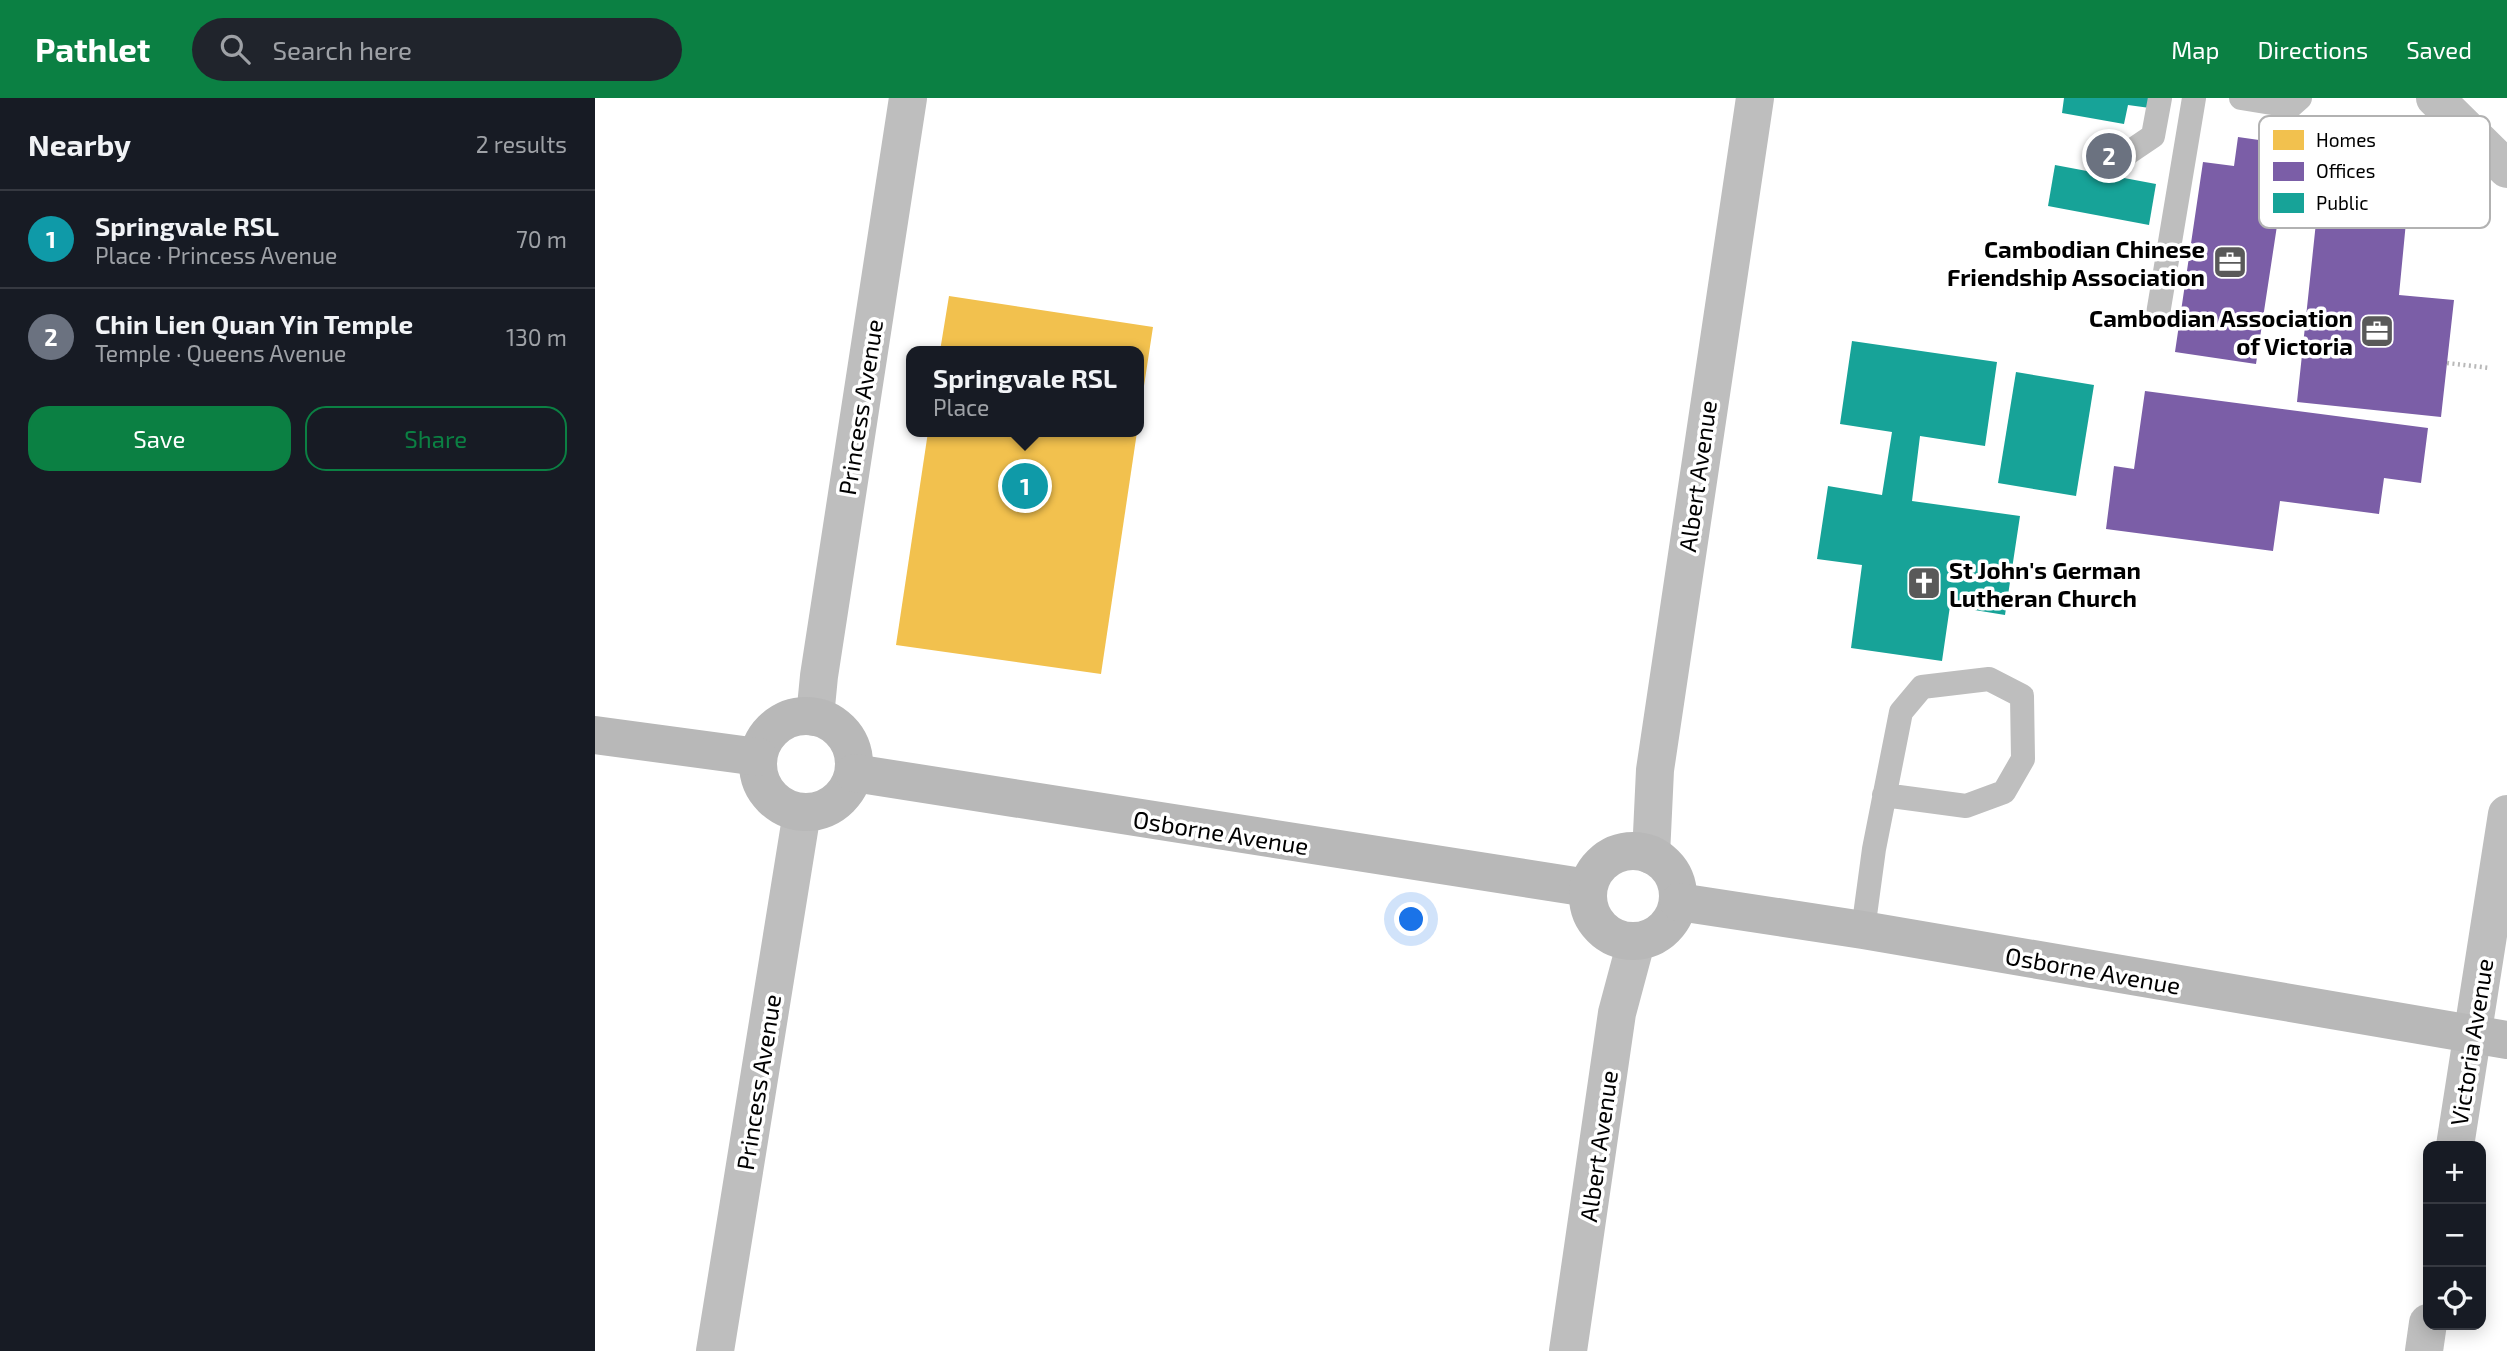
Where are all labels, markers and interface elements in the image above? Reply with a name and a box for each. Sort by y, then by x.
search box [192,18,682,81]
text: Pathlet [35,29,150,69]
icon: search [216,30,254,68]
text: Search here [272,34,412,65]
text: Map [2171,35,2219,64]
text: Directions [2257,35,2368,64]
text: Saved [2406,35,2472,64]
legend [2259,116,2490,228]
text: Nearby [28,126,131,162]
text: Homes [2316,128,2376,151]
text: 2 results [476,130,567,158]
pin: 2 [2086,130,2132,182]
text: Offices [2316,159,2375,182]
text: Public [2316,191,2369,214]
text: Springvale RSL [95,210,279,241]
text: 1 [46,225,56,253]
text: 70 m [516,225,567,253]
place label: Cambodian Chinese Friendship Association [1947,234,2205,291]
text: Place · Princess Avenue [95,241,337,269]
office icon: Cambodian Chinese Friendship Association [2211,243,2249,281]
place label: Cambodian Association of Victoria [2089,303,2353,360]
text: Chin Lien Quan Yin Temple [95,308,413,339]
office icon: Cambodian Association of Victoria [2358,312,2396,350]
street label: Princess Avenue [832,317,888,497]
text: 2 [44,323,58,351]
text: 130 m [506,323,567,351]
text: Temple · Queens Avenue [95,339,346,367]
popup [906,346,1144,437]
text: Springvale RSL [933,362,1117,393]
text: Place [933,393,989,421]
street label: Albert Avenue [1672,398,1722,554]
button: Save [28,406,291,471]
button: Share [305,406,567,471]
pin: 1 [1002,460,1048,512]
place label: St John's German Lutheran Church [1949,555,2141,612]
church icon: St John's German Lutheran Church [1905,564,1943,602]
street label: Osborne Avenue [1131,804,1311,860]
your location [1394,902,1428,936]
street label: Osborne Avenue [2003,940,2183,1000]
street label: Victoria Avenue [2443,956,2499,1128]
street label: Princess Avenue [730,992,786,1172]
street label: Albert Avenue [1573,1068,1623,1224]
map controls [2423,1141,2486,1330]
button: + [2423,1141,2486,1204]
button: − [2423,1204,2486,1267]
button: locate [2423,1267,2486,1330]

